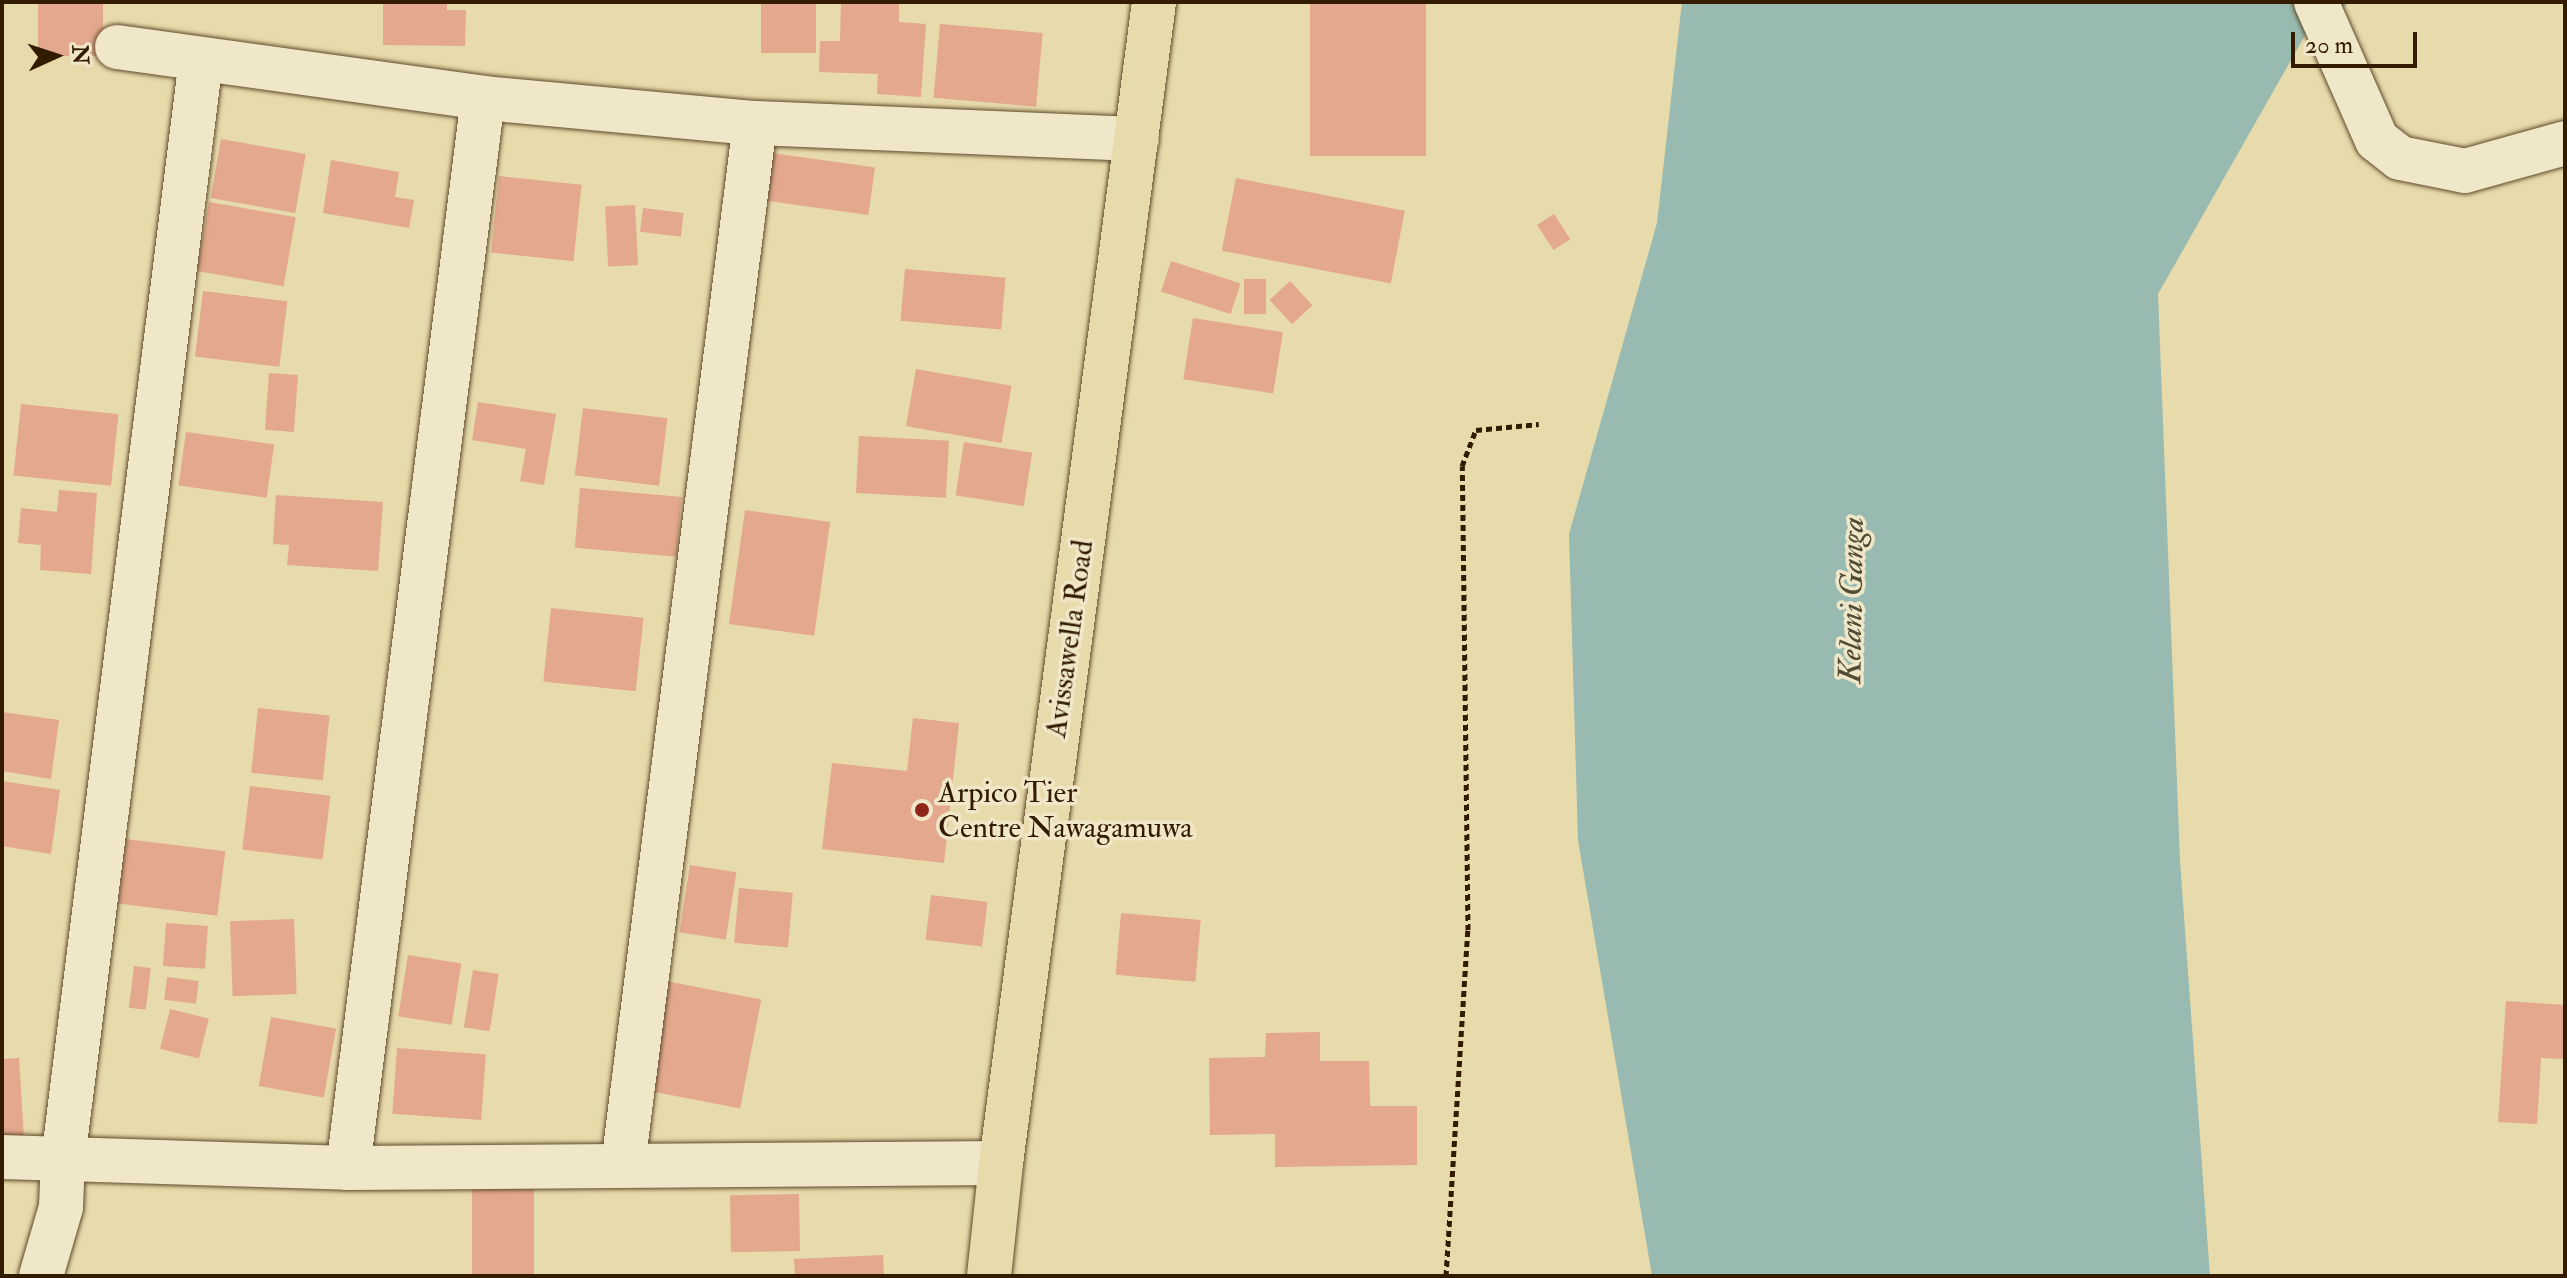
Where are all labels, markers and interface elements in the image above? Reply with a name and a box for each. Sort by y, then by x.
north arrow [16,16,96,96]
scale bar [2295,16,2421,66]
text: 20 m [2305,30,2353,61]
text: N [65,44,94,65]
water label: Kelani Ganga [1831,517,1873,683]
street label: Avissawella Road [1038,538,1102,740]
place label: Arpico Tier Centre Nawagamuwa [938,775,1193,846]
marker: Arpico Tier Centre Nawagamuwa [913,801,931,819]

